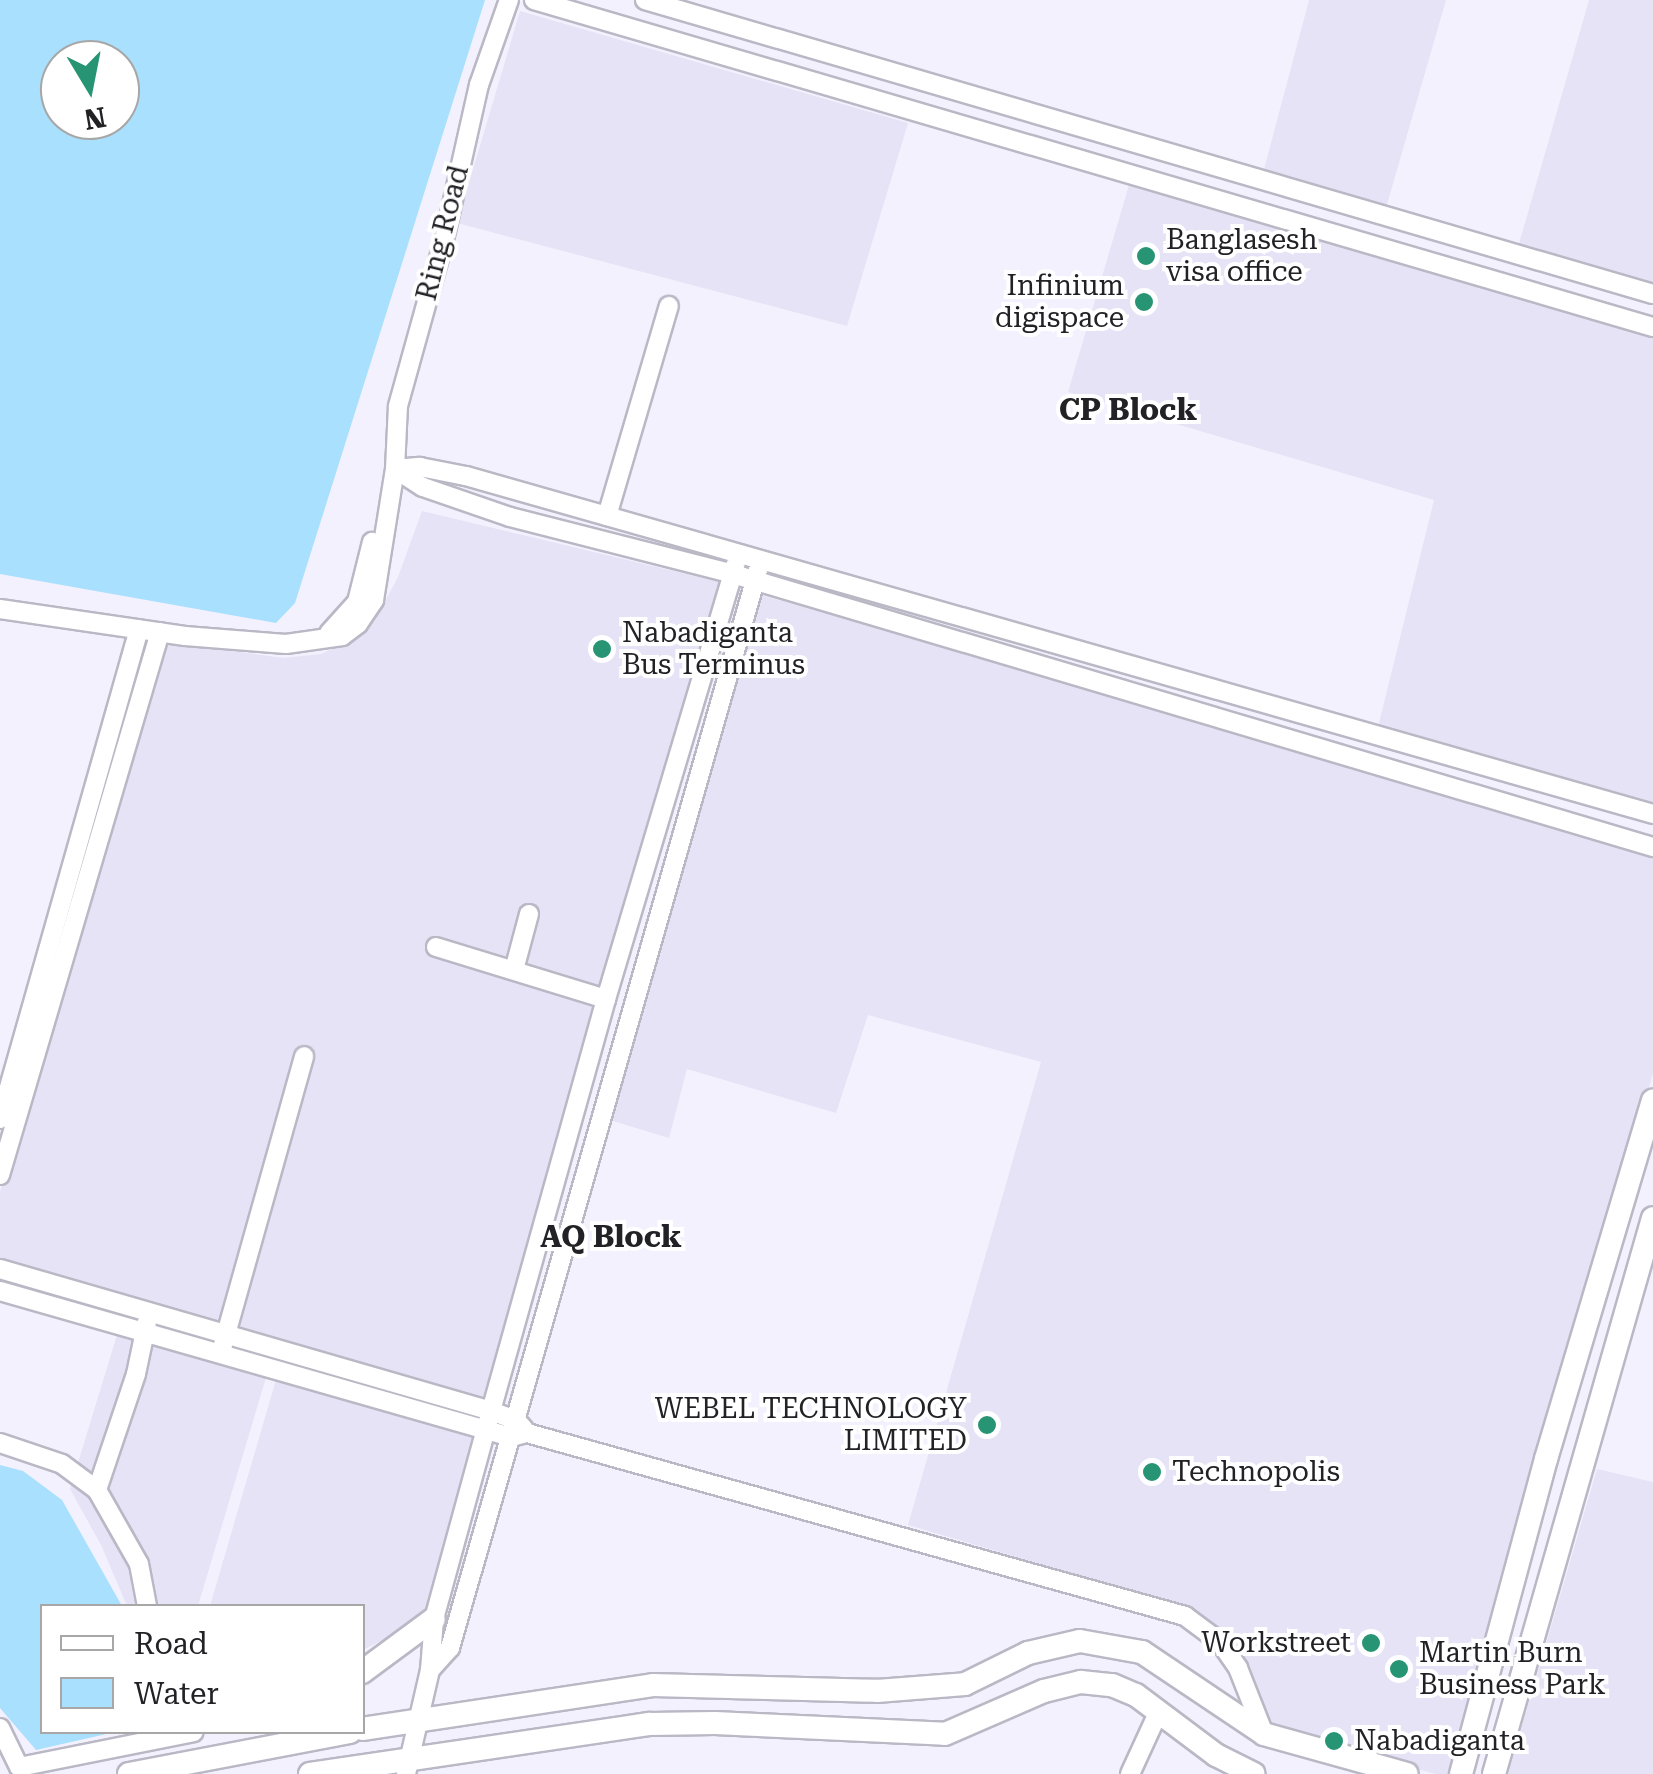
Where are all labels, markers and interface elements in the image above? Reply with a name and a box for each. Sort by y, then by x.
north arrow [40,40,140,140]
text: N [81,100,108,136]
street label: Ring Road [410,162,476,304]
place label: Banglasesh visa office [1166,223,1317,289]
marker: Banglasesh visa office [1135,245,1157,267]
place label: Infinium digispace [995,269,1124,335]
marker: Infinium digispace [1133,291,1155,313]
district label: CP Block [1059,392,1197,428]
place label: Nabadiganta Bus Terminus [622,616,805,682]
marker: Nabadiganta Bus Terminus [591,638,613,660]
district label: AQ Block [540,1219,682,1255]
place label: WEBEL TECHNOLOGY LIMITED [655,1392,967,1458]
marker: WEBEL TECHNOLOGY LIMITED [976,1414,998,1436]
place label: Technopolis [1172,1455,1340,1489]
marker: Technopolis [1141,1461,1163,1483]
legend [40,1604,365,1734]
text: Road [134,1626,208,1661]
place label: Workstreet [1201,1626,1351,1660]
marker: Workstreet [1360,1632,1382,1654]
place label: Martin Burn Business Park [1419,1636,1606,1702]
marker: Martin Burn Business Park [1388,1658,1410,1680]
text: Water [134,1676,219,1711]
place label: Nabadiganta [1354,1724,1525,1758]
marker: Nabadiganta [1323,1730,1345,1752]

